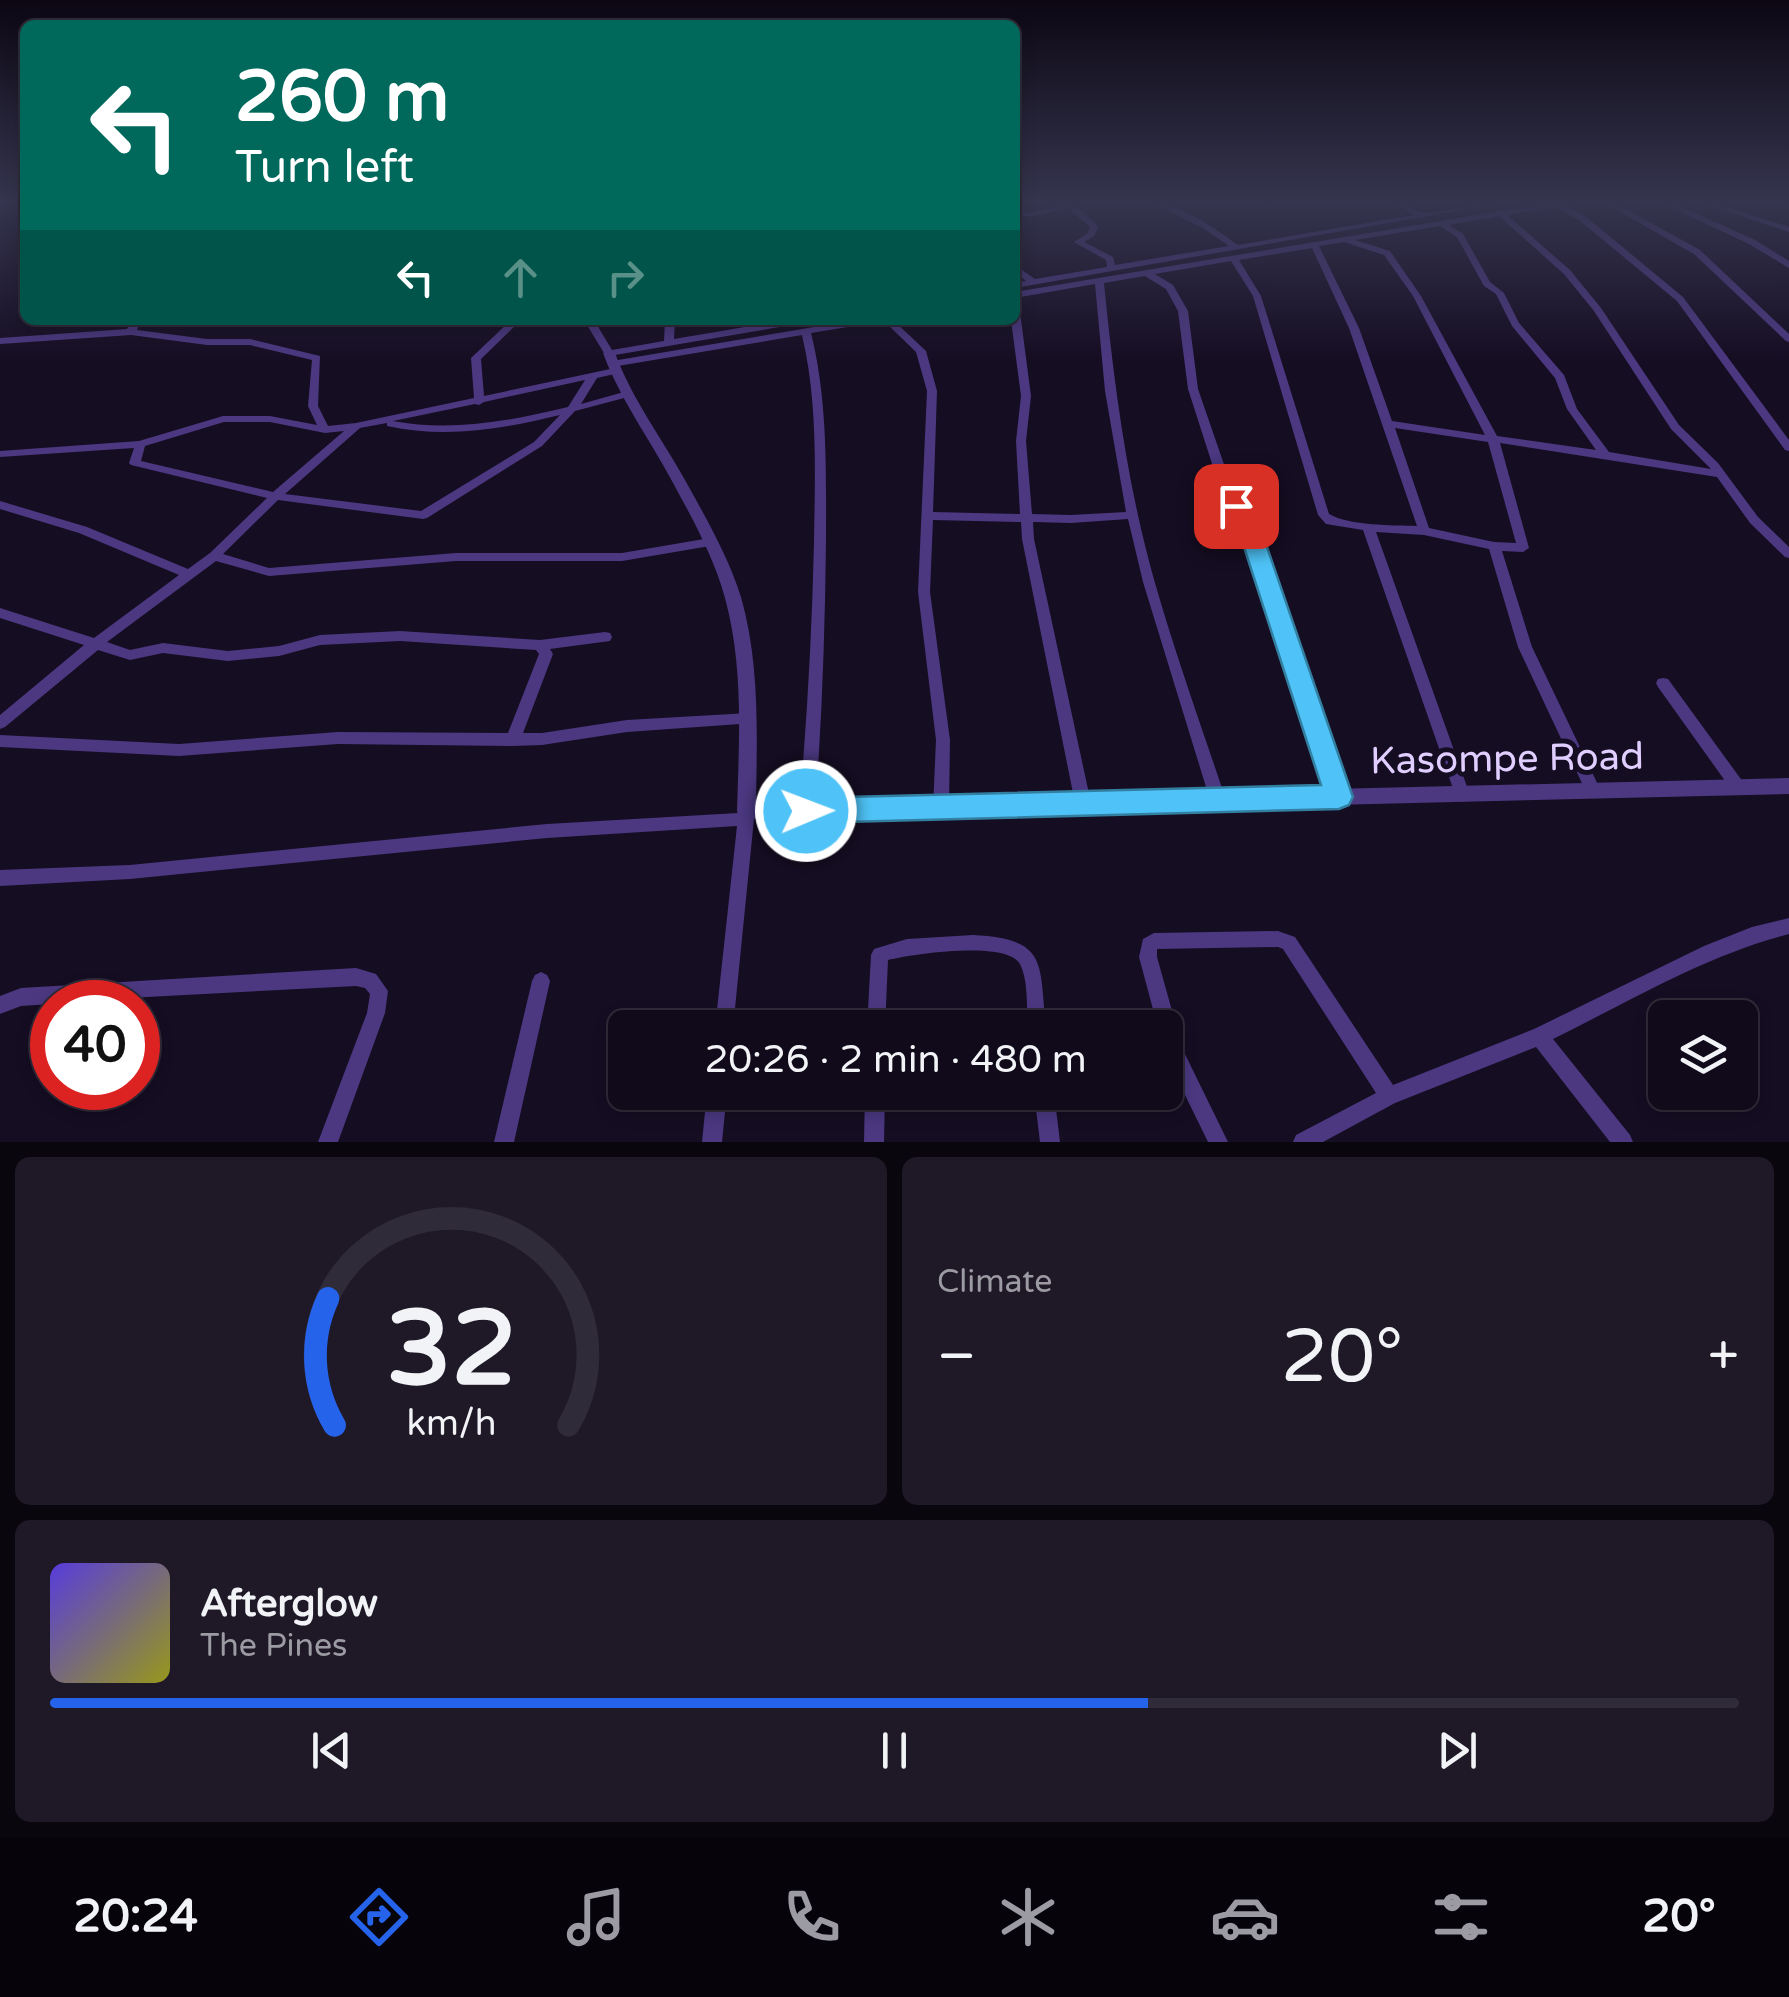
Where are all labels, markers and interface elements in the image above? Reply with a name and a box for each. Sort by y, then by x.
text: 260 m [235,56,449,140]
icon: left [70,60,200,190]
text: Turn left [235,141,414,195]
icon: left [388,250,443,305]
icon: ahead [493,250,548,305]
icon: right [598,250,653,305]
pin [1194,464,1279,549]
icon: arrive [1209,479,1264,534]
street label: Kasompe Road [1370,734,1644,784]
position arrow [754,759,858,863]
speed limit sign: 40 [30,980,160,1110]
map controls [1648,1000,1758,1110]
button: layers [1648,1000,1758,1110]
text: 20:26 · 2 min · 480 m [704,1037,1087,1083]
text: Climate [937,1263,1052,1301]
text: 32 [386,1288,516,1413]
text: 20° [1281,1312,1403,1402]
text: − [937,1324,976,1390]
text: + [1708,1324,1739,1390]
text: km/h [406,1402,496,1445]
text: Afterglow [200,1581,378,1627]
text: The Pines [200,1627,347,1665]
icon: previous [304,1723,359,1778]
icon: pause [867,1723,922,1778]
icon: next [1430,1723,1485,1778]
icon: directions [344,1882,414,1952]
icon: music [561,1882,631,1952]
icon: phone [777,1882,847,1952]
icon: climate [993,1882,1063,1952]
icon: car [1210,1882,1280,1952]
icon: filters [1426,1882,1496,1952]
text: 20:24 [73,1890,198,1944]
text: 20° [1642,1890,1716,1944]

